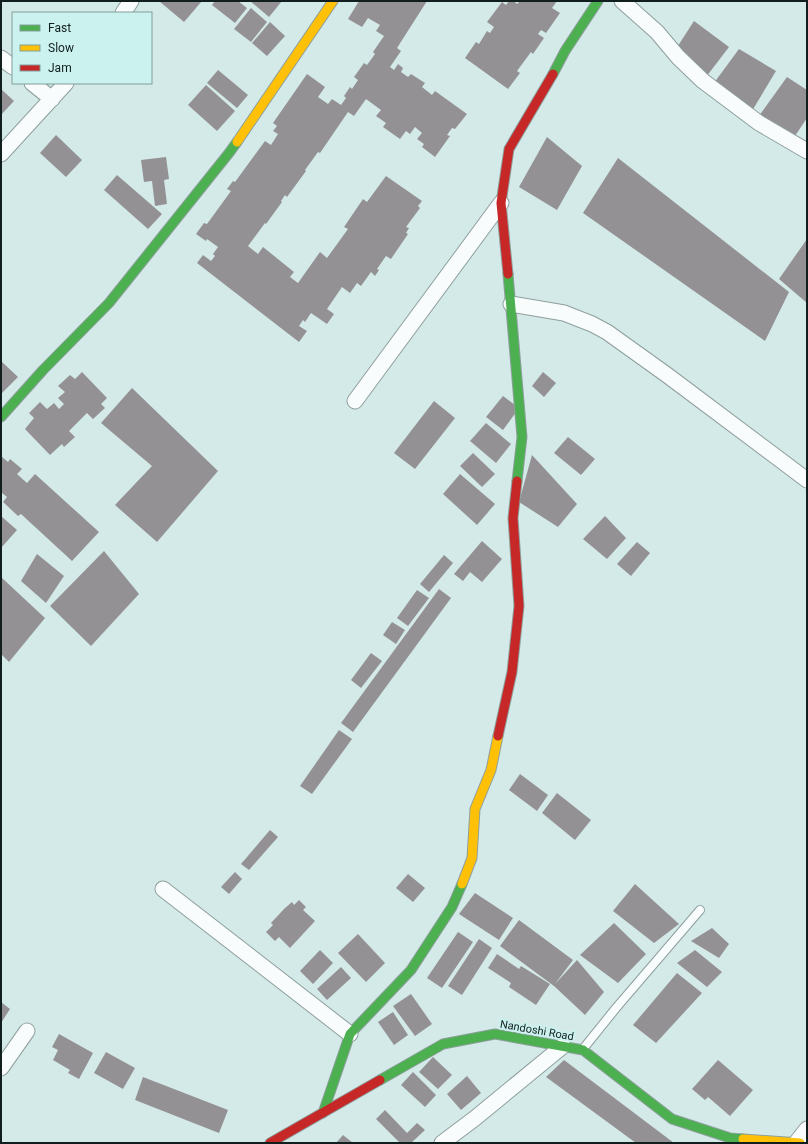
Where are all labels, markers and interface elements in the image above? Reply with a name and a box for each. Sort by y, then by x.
legend [12,12,152,84]
text: Fast [48,21,71,35]
text: Slow [48,41,74,55]
text: Jam [48,61,72,75]
street label: Nandoshi Road [499,1018,575,1043]

